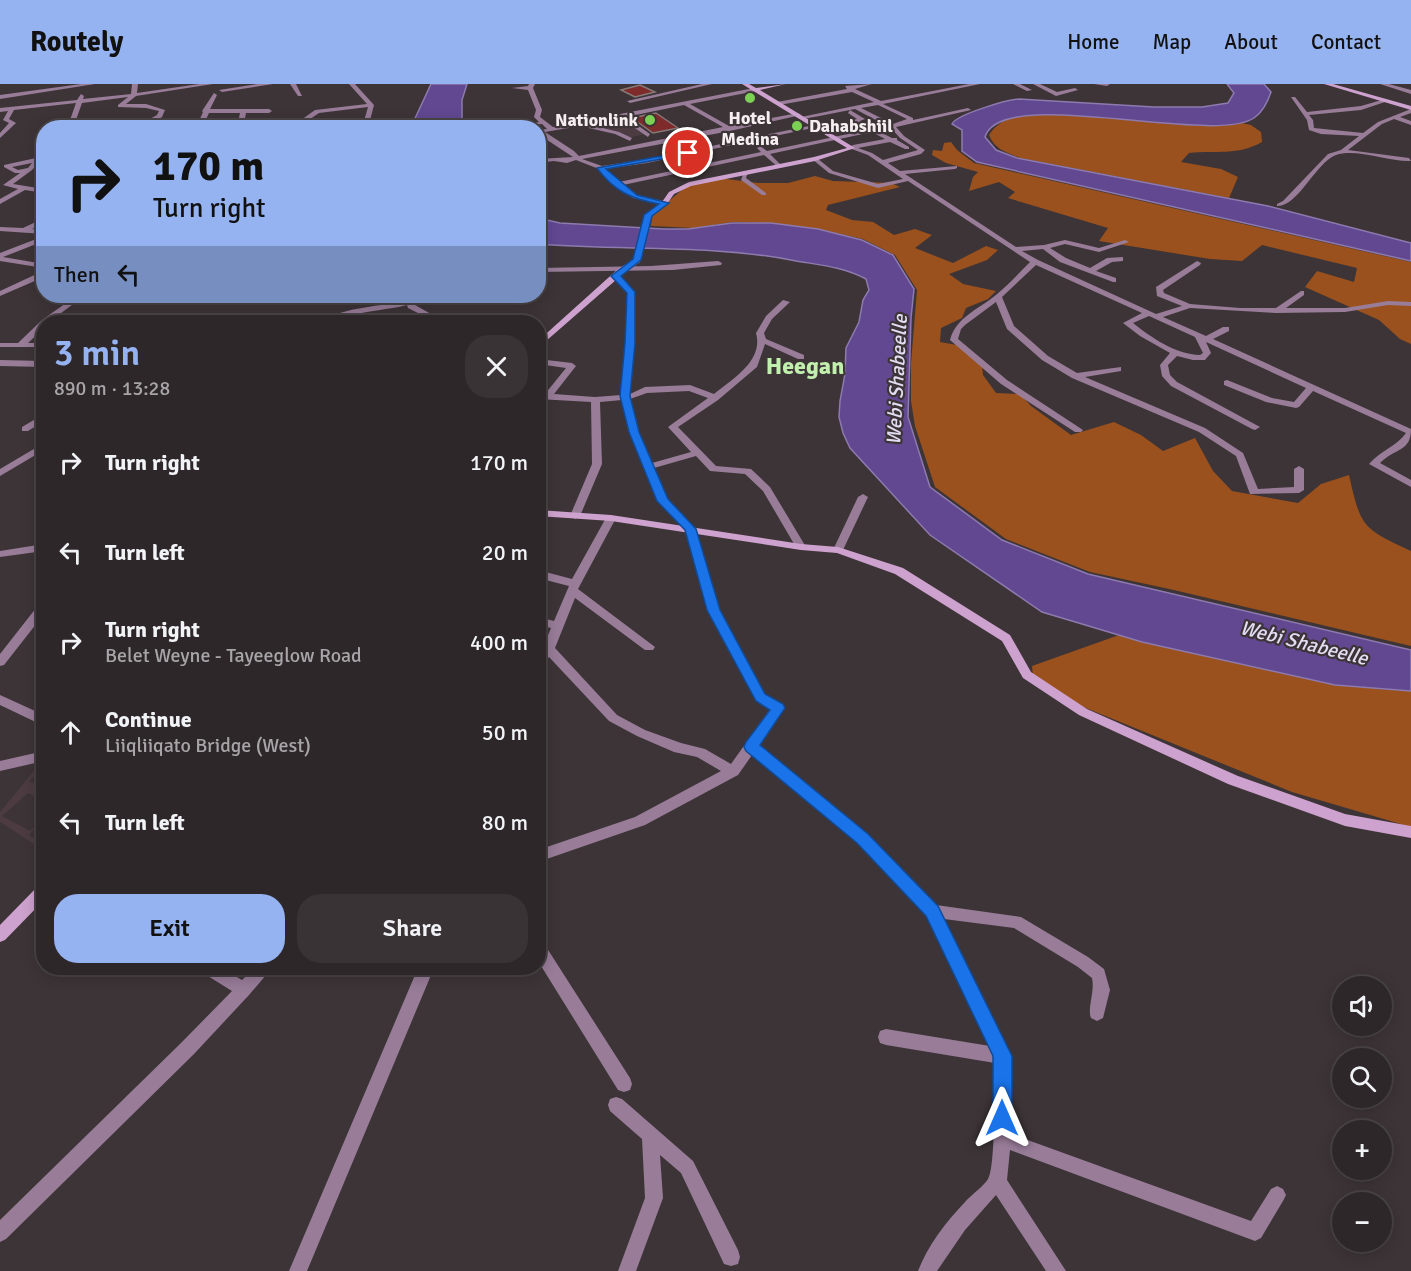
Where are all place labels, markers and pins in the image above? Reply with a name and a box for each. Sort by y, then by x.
marker: Hotel Medina [743,91,757,105]
place label: Hotel Medina [721,107,779,150]
place label: Nationlink [555,109,639,131]
marker: Nationlink [643,113,657,127]
place label: Dahabshiil [809,115,893,137]
marker: Dahabshiil [790,119,804,133]
pin [662,127,713,178]

